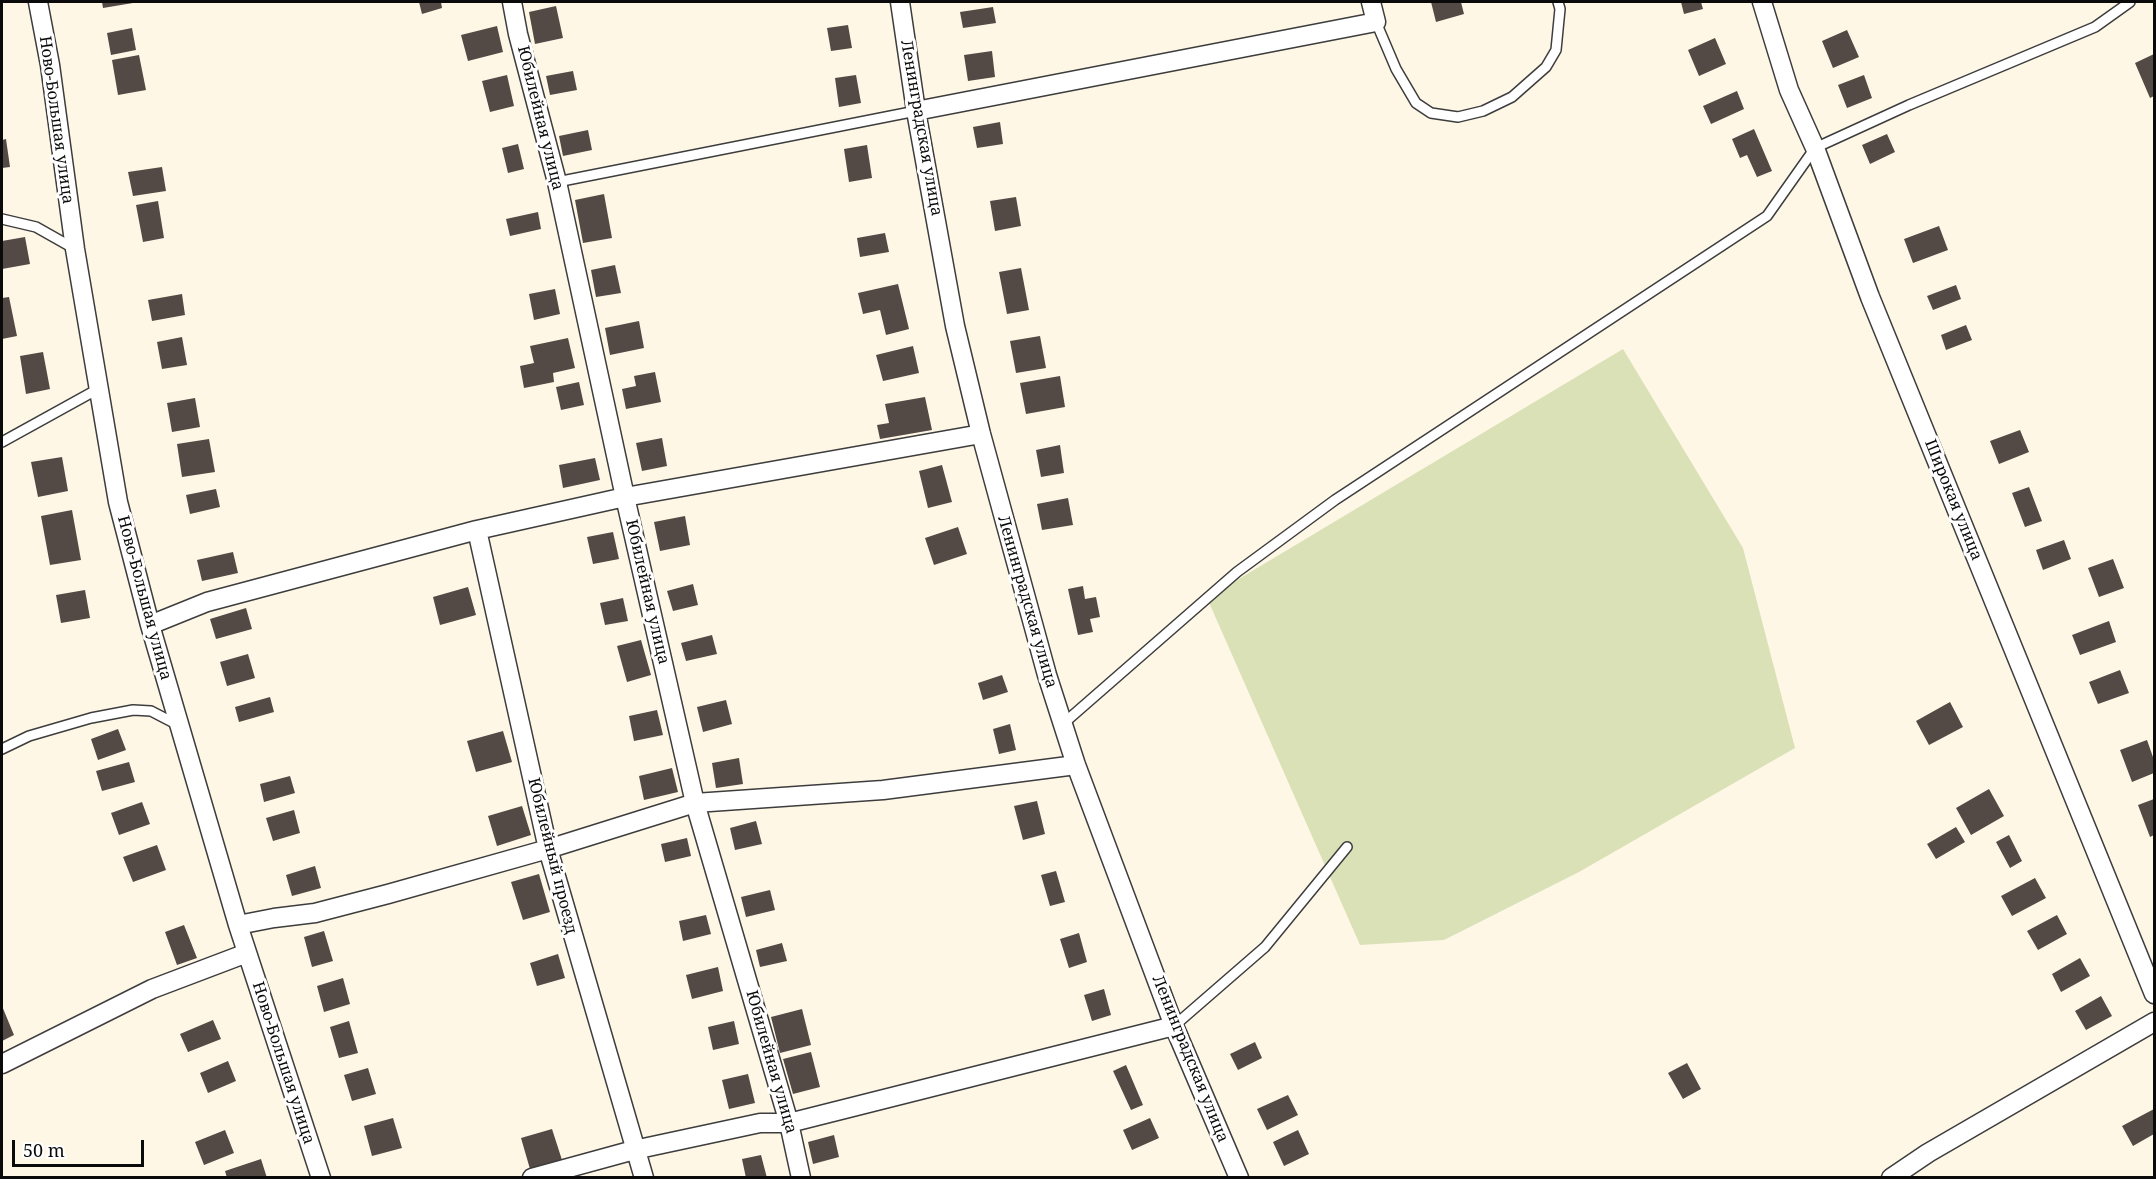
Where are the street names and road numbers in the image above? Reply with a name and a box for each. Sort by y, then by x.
street label: Ново-Большая улица [35,35,77,205]
street label: Ленинградская улица [896,38,946,218]
street label: Юбилейная улица [513,44,567,192]
street label: Широкая улица [1920,437,1986,563]
street label: Ново-Большая улица [113,514,175,682]
street label: Ленинградская улица [993,514,1061,690]
street label: Юбилейная улица [621,518,673,666]
street label: Юбилейный проезд [523,776,581,936]
street label: Ленинградская улица [1148,973,1232,1145]
street label: Ново-Большая улица [248,979,318,1147]
street label: Юбилейная улица [741,988,801,1136]

